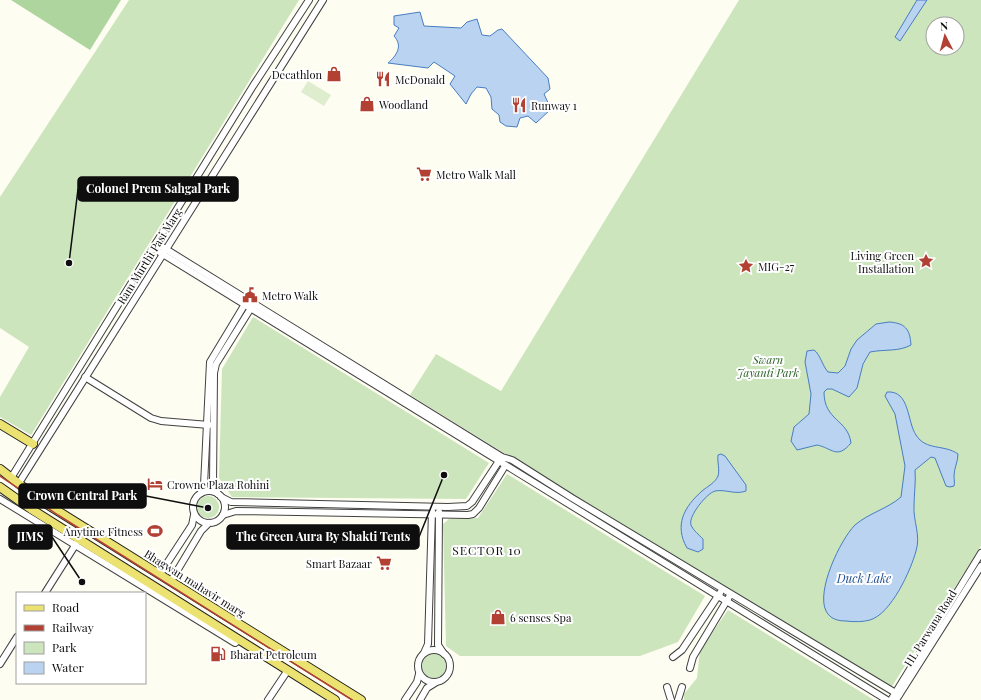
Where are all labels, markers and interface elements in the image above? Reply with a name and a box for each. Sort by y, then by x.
north arrow [925,16,965,56]
text: N [939,18,949,33]
shop icon: Decathlon [325,65,343,83]
place label: Decathlon [272,67,322,82]
restaurant icon: McDonald [374,70,392,88]
place label: McDonald [395,72,446,87]
shop icon: Woodland [358,95,376,113]
restaurant icon: Runway 1 [510,96,528,114]
place label: Woodland [378,97,429,112]
place label: Runway 1 [531,98,577,113]
supermarket icon: Metro Walk Mall [415,165,433,183]
place label: Metro Walk Mall [436,167,516,182]
callout: Colonel Prem Sahgal Park [78,177,238,201]
text: Colonel Prem Sahgal Park [86,180,231,196]
street label: Ram Murthi Pasi Marg [113,205,185,307]
place label: Living Green Installation [851,248,914,276]
place icon: Living Green Installation [917,252,935,270]
place icon: MIG-27 [737,257,755,275]
place label: MIG-27 [758,259,795,274]
public building icon: Metro Walk [241,286,259,304]
place label: Metro Walk [262,288,318,303]
park label: Swarn Jayanti Park [737,352,799,380]
hotel icon: Crowne Plaza Rohini [146,475,164,493]
place label: Crowne Plaza Rohini [167,477,269,492]
callout: Crown Central Park [19,484,146,508]
text: Crown Central Park [27,487,138,503]
sports icon: Anytime Fitness [146,522,164,540]
place label: Anytime Fitness [63,524,143,539]
callout: JIMS [9,525,52,549]
callout: The Green Aura By Shakti Tents [227,525,419,549]
text: JIMS [15,528,44,544]
text: The Green Aura By Shakti Tents [236,528,411,544]
district label: SECTOR 10 [452,542,522,558]
street label: Bhagwan mahavir marg [142,546,249,620]
supermarket icon: Smart Bazaar [375,554,393,572]
place label: Smart Bazaar [306,556,372,571]
water label: Duck Lake [836,570,891,586]
street label: HL Parwana Road [900,586,960,669]
legend [16,592,146,684]
text: Road [52,599,79,615]
shop icon: 6 senses Spa [489,608,507,626]
place label: 6 senses Spa [510,610,572,625]
text: Railway [52,619,94,635]
text: Park [52,639,77,655]
fuel station icon: Bharat Petroleum [209,645,227,663]
place label: Bharat Petroleum [230,647,317,662]
text: Water [51,659,85,675]

